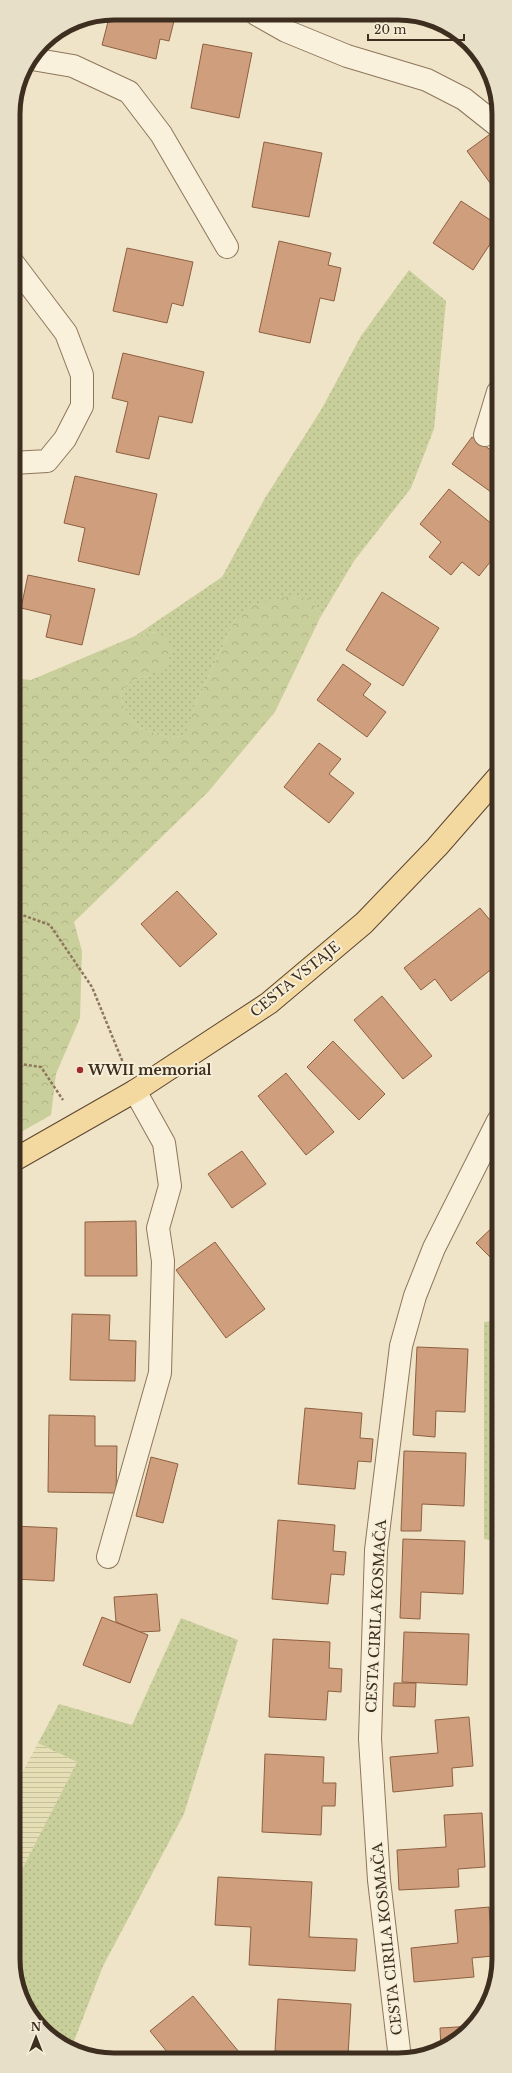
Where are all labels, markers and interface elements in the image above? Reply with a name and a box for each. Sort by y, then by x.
scale bar [368,16,464,42]
text: 20 m [374,22,406,37]
street label: CESTA VSTAJE [246,937,344,1021]
place label: WWII memorial [87,1061,212,1079]
marker: WWII memorial [75,1065,85,1075]
street label: CESTA CIRILA KOSMAČA [361,1519,390,1713]
street label: CESTA CIRILA KOSMAČA [367,1842,406,2036]
north arrow [16,2017,56,2057]
text: N [31,2020,42,2034]

